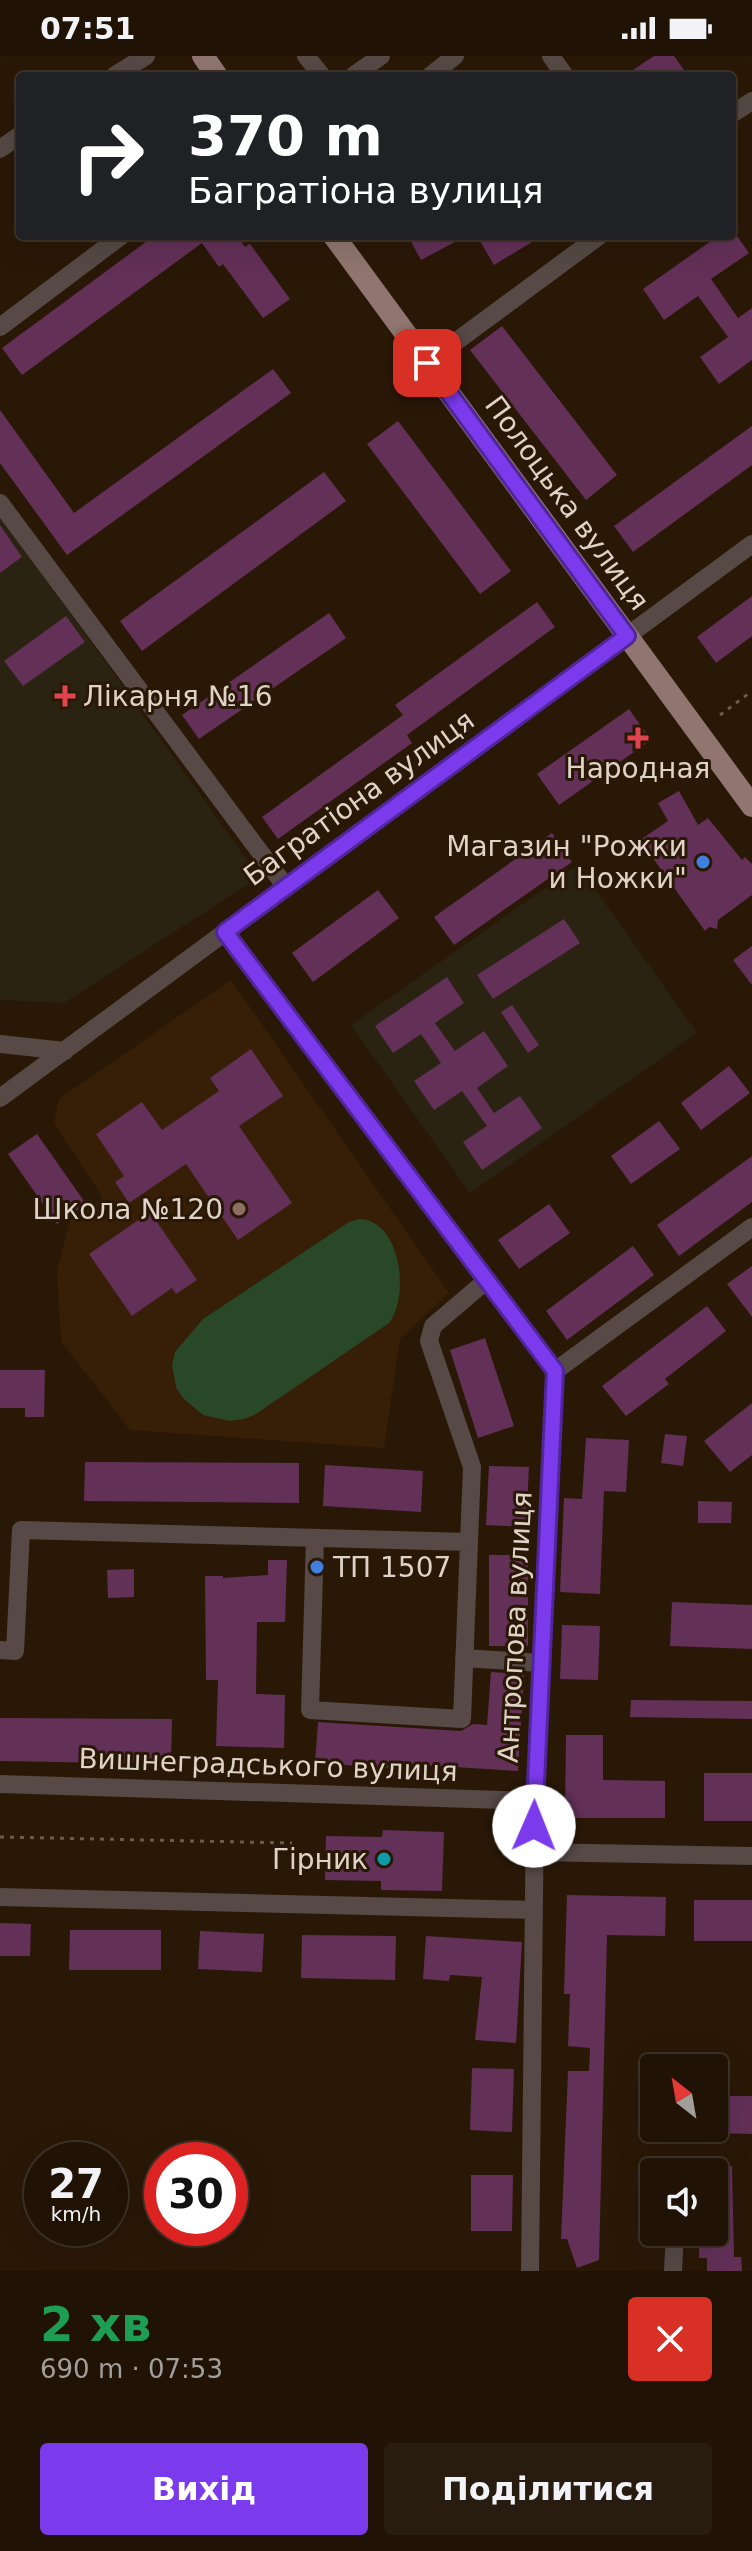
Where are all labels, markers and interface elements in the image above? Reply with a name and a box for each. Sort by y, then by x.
text: 07:51 [40,11,136,46]
text: 370 m [188,103,383,168]
icon: right [56,104,160,208]
text: Багратіона вулиця [188,170,544,211]
pin [393,329,461,397]
icon: arrive [405,341,449,385]
street label: Полоцька вулиця [478,389,656,617]
place label: Лікарня №16 [83,680,272,713]
marker: Лікарня №16 [54,685,76,707]
street label: Багратіона вулиця [237,703,481,893]
marker: Народная [629,729,647,747]
place label: Народная [566,752,710,785]
place label: Магазин "Рожки и Ножки" [446,830,687,895]
marker: Магазин "Рожки и Ножки" [694,853,712,871]
place label: Школа №120 [32,1193,223,1226]
marker: Школа №120 [230,1200,248,1218]
street label: Антропова вулиця [491,1490,539,1764]
place label: ТП 1507 [332,1551,451,1584]
marker: ТП 1507 [308,1558,326,1576]
street label: Вишнеградського вулиця [78,1742,458,1788]
position arrow [492,1784,576,1868]
place label: Гірник [272,1843,368,1876]
marker: Гірник [375,1850,393,1868]
north arrow [640,2054,728,2142]
map controls [640,2054,728,2246]
speed limit sign: 30 [144,2142,248,2246]
button: sound [640,2158,728,2246]
text: 27 [48,2161,104,2207]
text: km/h [51,2202,101,2226]
text: 2 хв [40,2296,151,2352]
button: close [628,2297,712,2381]
text: 690 m · 07:53 [40,2354,223,2384]
button: Вихід [40,2443,368,2535]
button: Поділитися [384,2443,712,2535]

